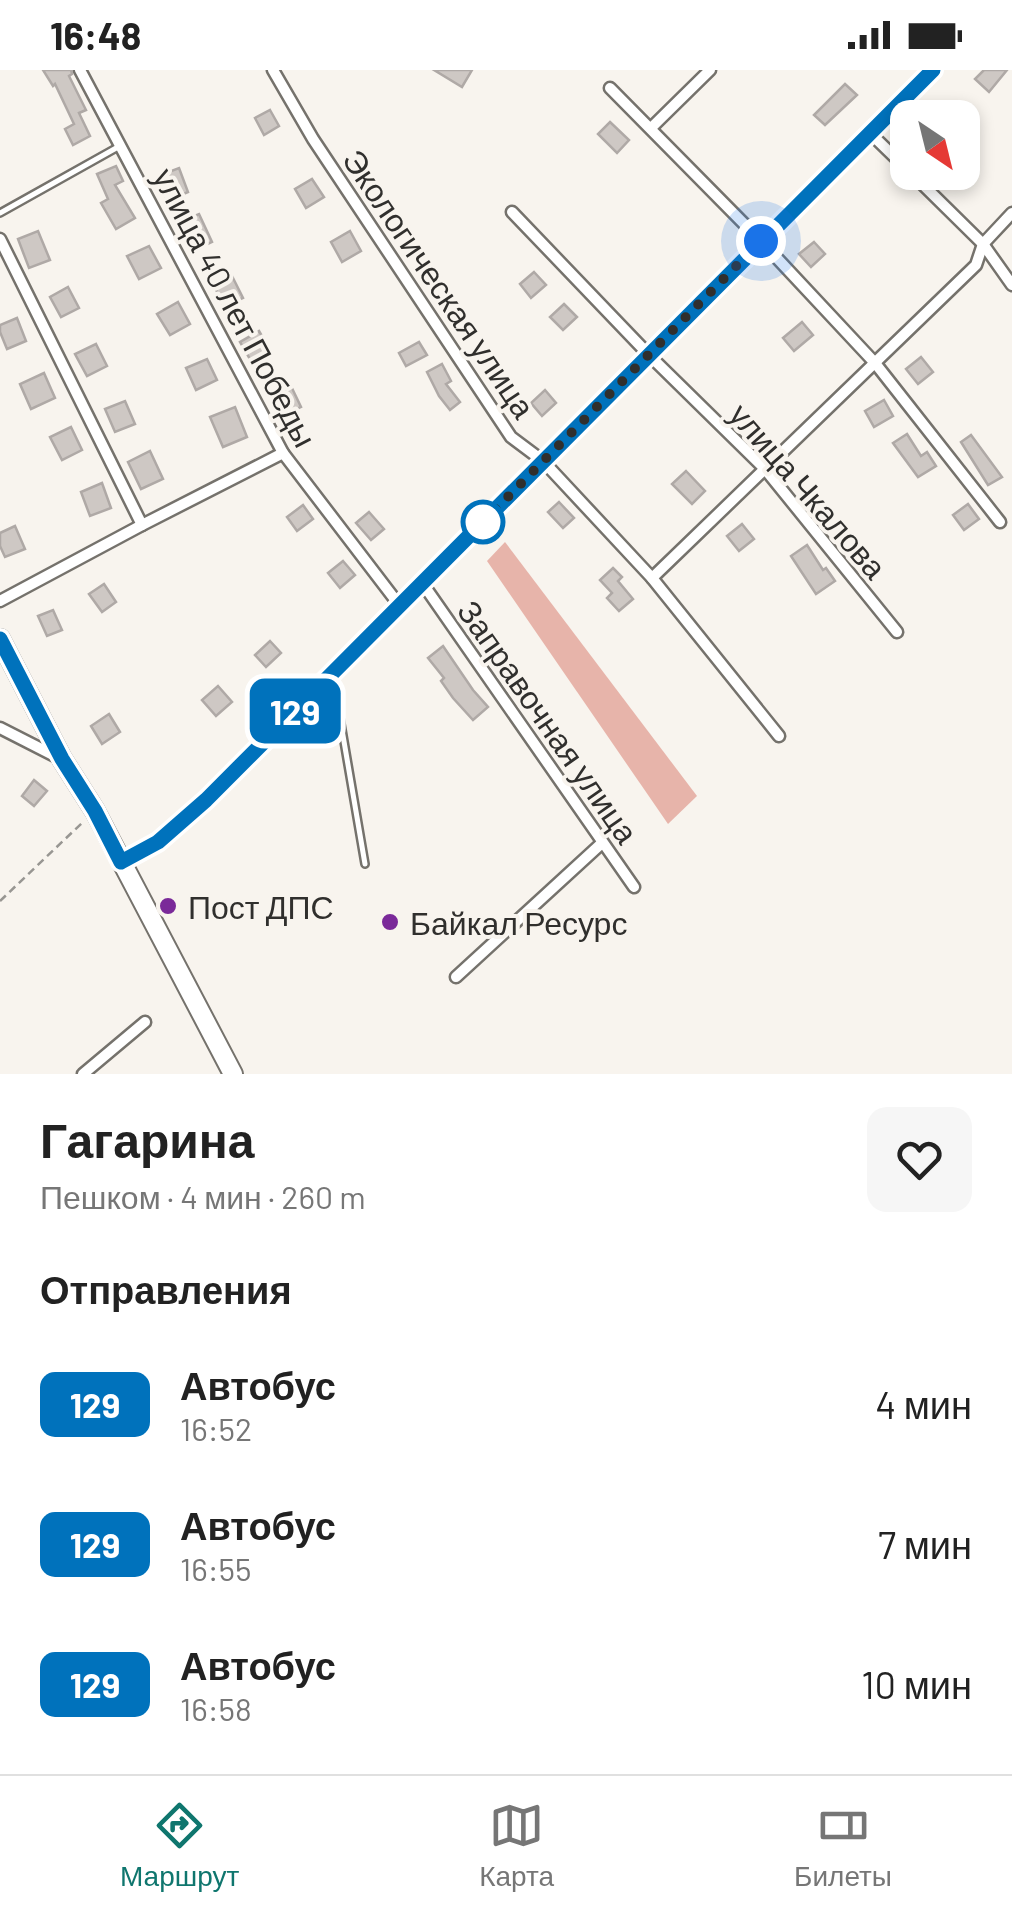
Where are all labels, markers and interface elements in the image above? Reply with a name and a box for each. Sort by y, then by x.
text: 16:48 [50,12,141,58]
north arrow [890,100,980,190]
map controls [890,100,980,190]
street label: Экологическая улица [335,142,544,425]
street label: улица 40 лет Победы [145,161,326,453]
your location [736,216,786,266]
street label: улица Чкалова [722,395,895,586]
unlabelled marker [462,501,504,543]
street label: Заправочная улица [450,592,647,850]
line badge: 129 [238,678,352,744]
text: 129 [270,690,320,732]
place label: Пост ДПС [188,887,334,926]
marker: Пост ДПС [157,895,179,917]
place label: Байкал Ресурс [410,903,627,942]
marker: Байкал Ресурс [379,911,401,933]
button: heart [867,1107,972,1212]
text: Гагарина [40,1110,254,1168]
text: Пешком · 4 мин · 260 m [40,1177,366,1215]
text: Отправления [40,1266,292,1312]
text: Автобус [180,1362,336,1408]
text: 4 мин [875,1381,972,1427]
text: 129 [70,1383,120,1425]
text: 16:52 [180,1409,252,1447]
text: Автобус [180,1502,336,1548]
text: 7 мин [878,1521,972,1567]
text: 129 [70,1523,120,1565]
text: 16:55 [180,1549,251,1587]
text: Автобус [180,1642,336,1688]
text: 10 мин [861,1661,972,1707]
text: 129 [70,1663,120,1705]
text: 16:58 [180,1689,252,1727]
tab: Маршрут [120,1798,239,1893]
tab: Карта [479,1798,554,1893]
tab: Билеты [794,1798,892,1893]

